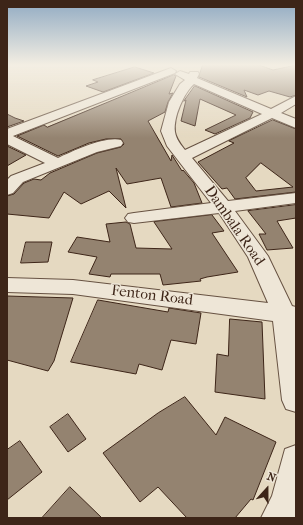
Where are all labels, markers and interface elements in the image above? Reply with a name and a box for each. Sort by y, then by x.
street label: Dambala Road [200,183,268,269]
street label: Fenton Road [110,282,194,310]
north arrow [247,469,287,509]
text: N [265,470,278,485]

